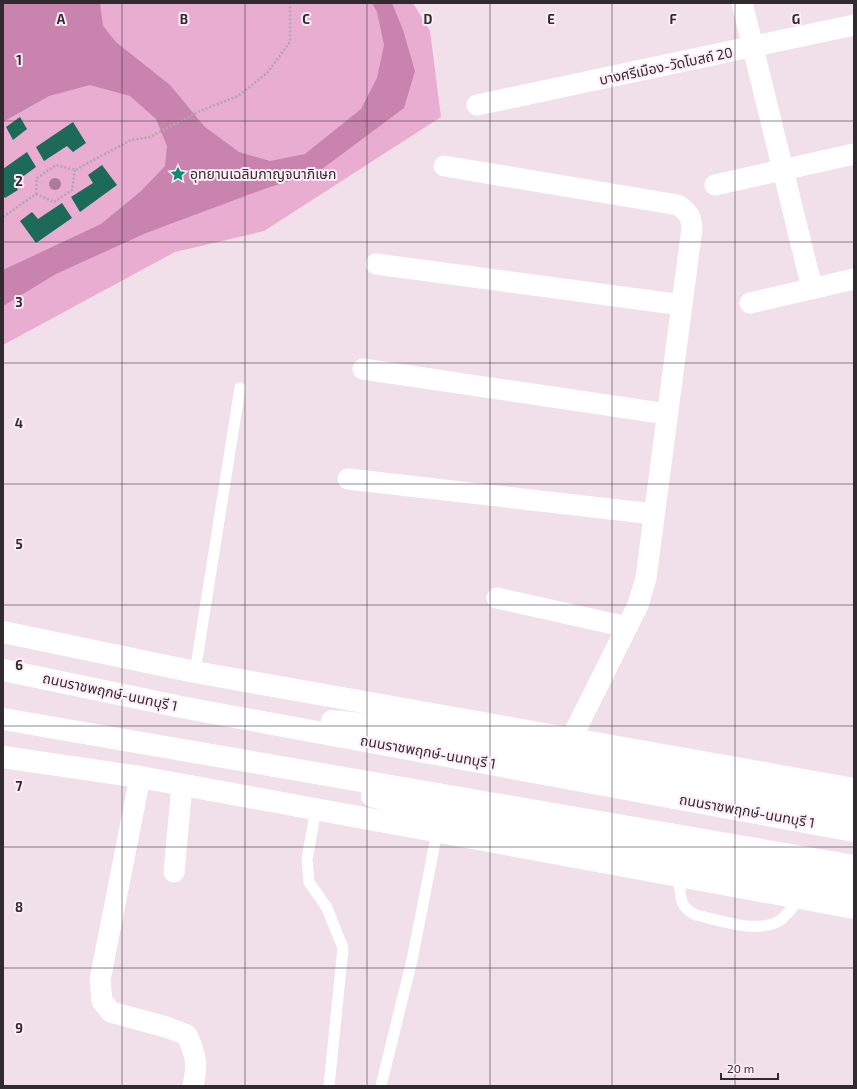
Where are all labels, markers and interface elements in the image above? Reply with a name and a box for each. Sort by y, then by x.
text: A [57,11,66,27]
text: B [180,11,188,27]
text: C [302,11,310,27]
text: D [424,11,433,27]
text: E [547,11,555,27]
text: F [669,11,677,27]
text: G [792,11,800,27]
street label: บางศรีเมือง-วัดโบสถ์ 20 [598,43,734,88]
text: 1 [16,52,22,68]
place icon: อุทยานเฉลิมกาญจนาภิเษก [169,165,187,183]
place label: อุทยานเฉลิมกาญจนาภิเษก [190,165,336,183]
text: 2 [15,173,23,189]
text: 3 [15,294,23,310]
text: 4 [15,415,23,431]
text: 5 [15,536,23,552]
text: 6 [15,657,23,673]
street label: ถนนราชพฤกษ์-นนทบุรี 1 [41,669,179,715]
street label: ถนนราชพฤกษ์-นนทบุรี 1 [359,731,497,773]
text: 7 [16,778,23,794]
street label: ถนนราชพฤกษ์-นนทบุรี 1 [678,790,816,832]
text: 8 [15,899,23,915]
text: 9 [15,1020,23,1036]
scale bar [721,1055,778,1081]
text: 20 m [727,1061,754,1075]

